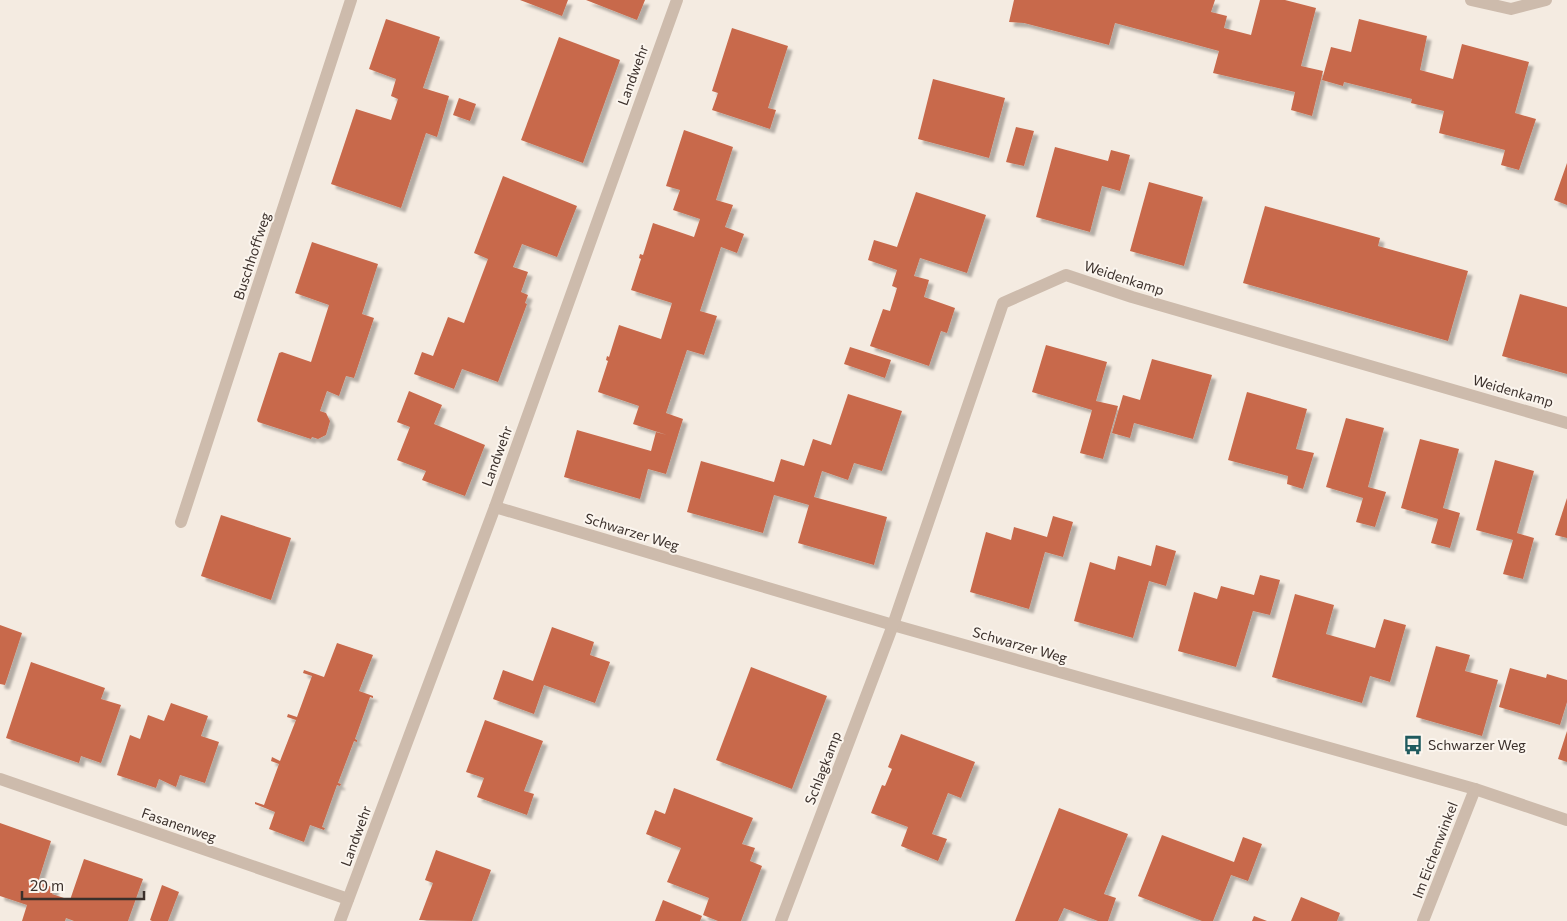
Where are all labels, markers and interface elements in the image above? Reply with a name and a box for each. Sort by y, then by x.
street label: Landwehr [614,42,651,108]
street label: Buschhoffweg [229,209,274,302]
street label: Weidenkamp [1082,257,1166,298]
street label: Weidenkamp [1471,371,1555,410]
street label: Landwehr [478,423,515,489]
street label: Schwarzer Weg [583,509,682,554]
street label: Schwarzer Weg [971,623,1070,666]
street label: Schlagkamp [801,729,844,807]
bus stop icon: Schwarzer Weg [1402,734,1424,756]
place label: Schwarzer Weg [1428,736,1526,753]
street label: Im Eichenwinkel [1408,799,1461,900]
street label: Landwehr [337,803,374,869]
street label: Fasanenweg [140,804,219,845]
scale bar [22,868,145,900]
text: 20 m [30,876,64,894]

